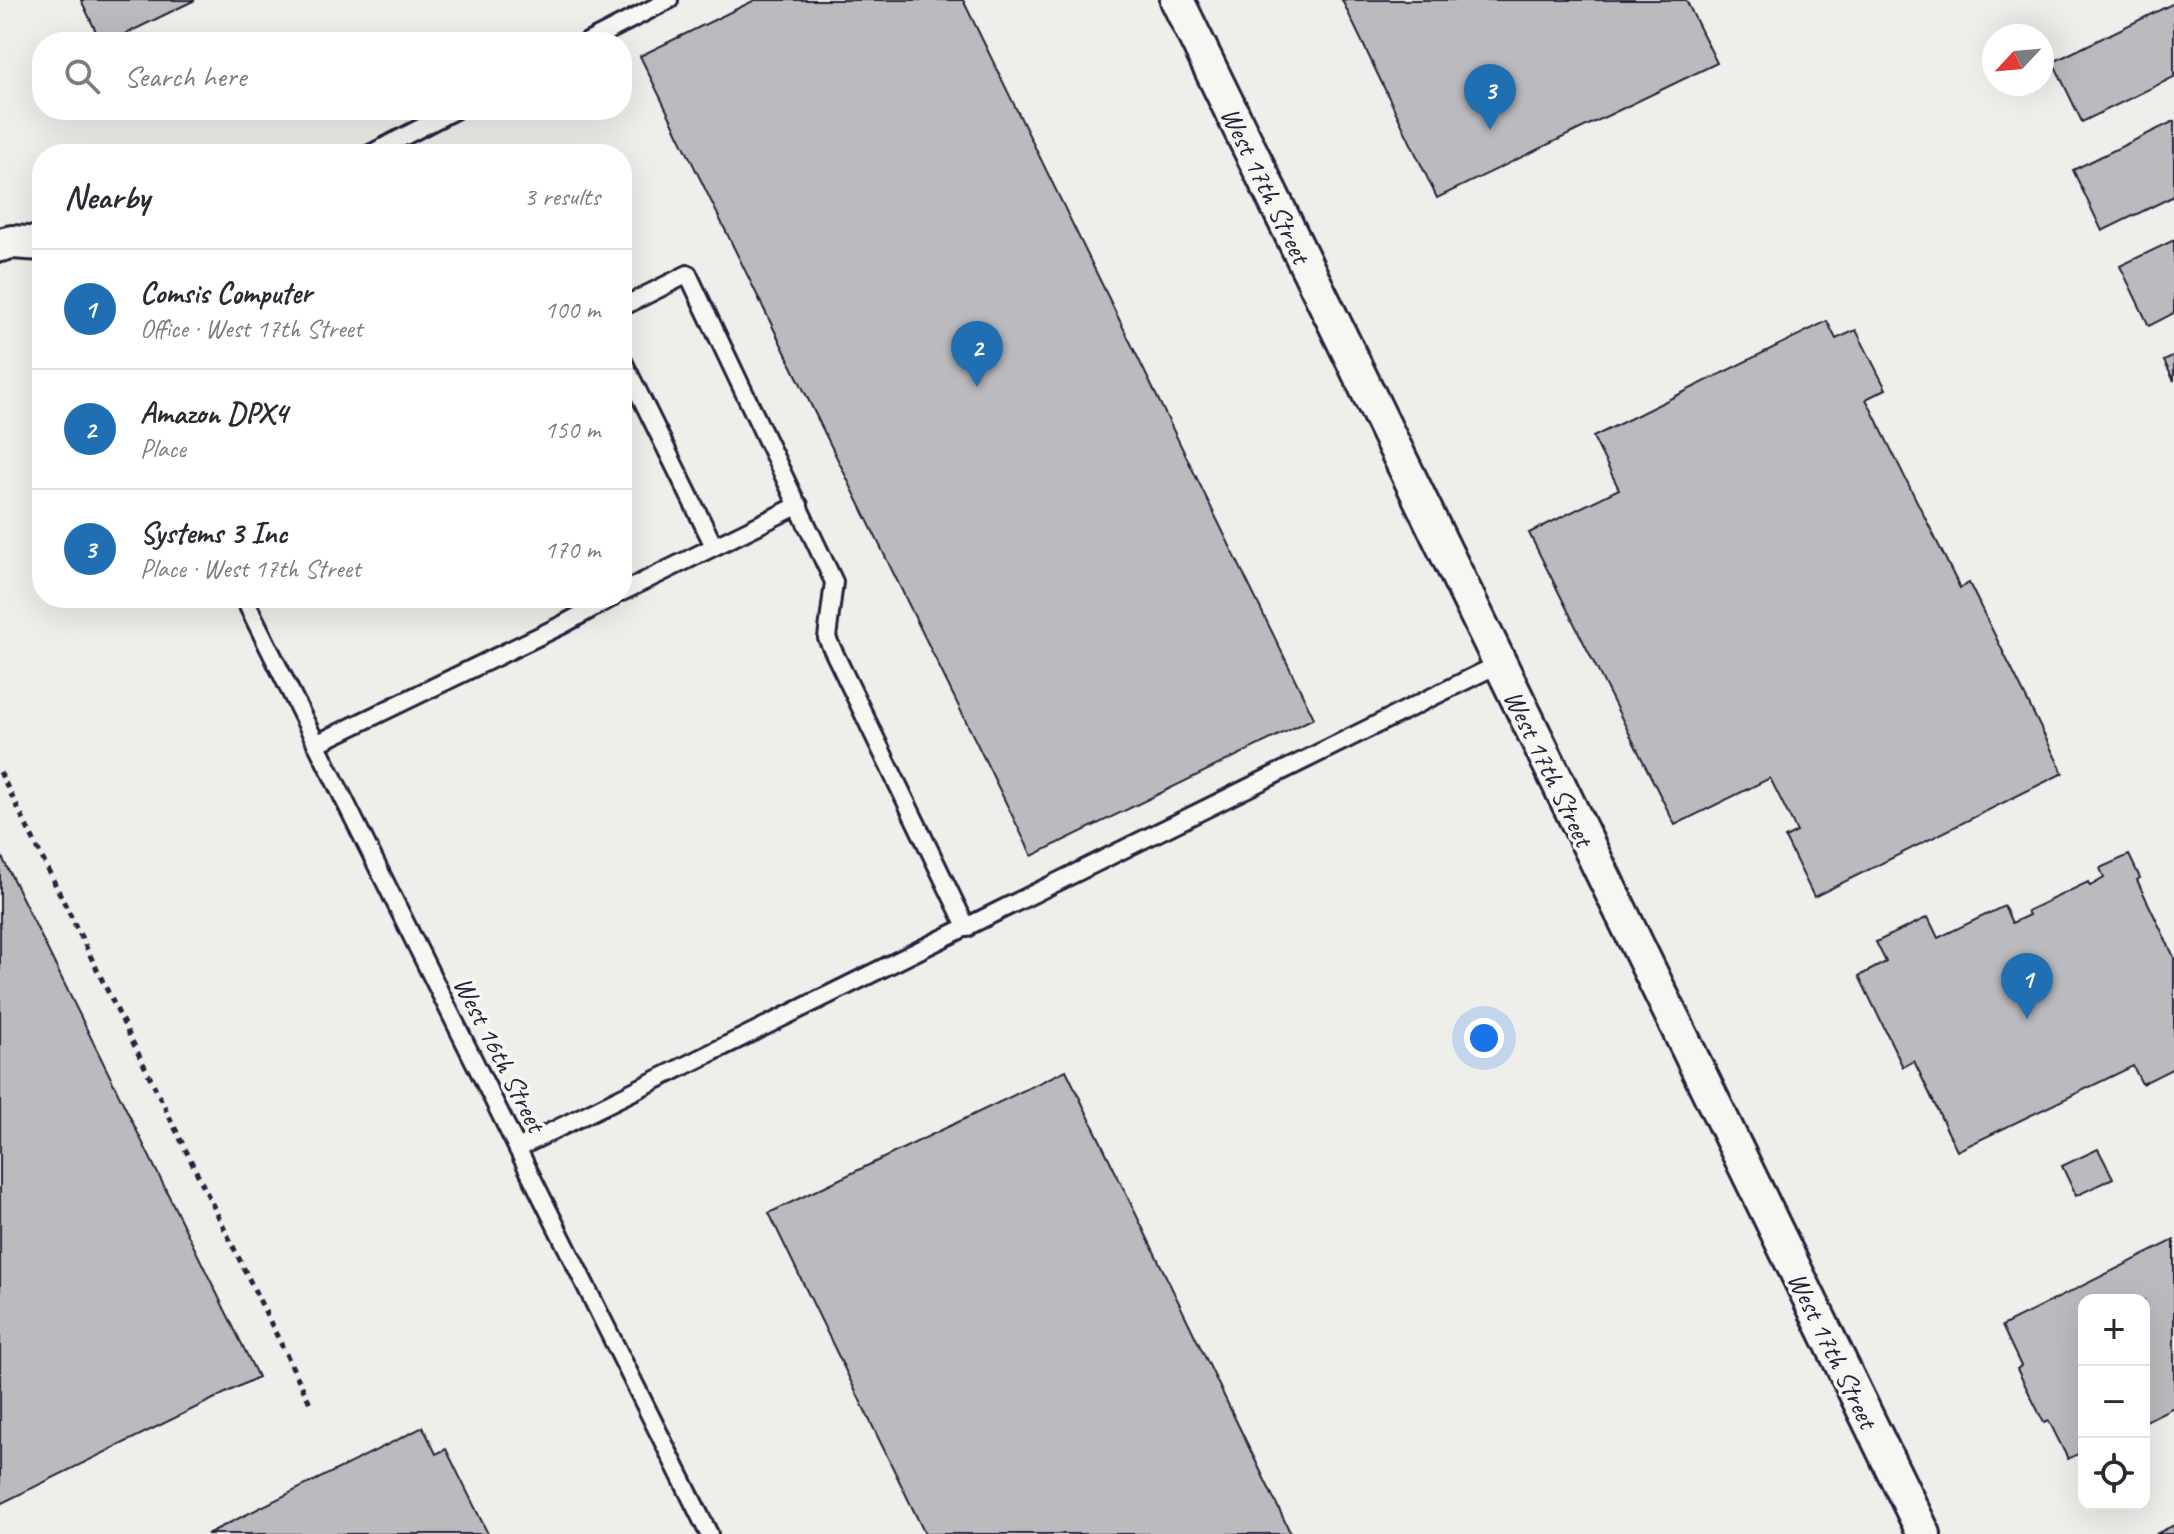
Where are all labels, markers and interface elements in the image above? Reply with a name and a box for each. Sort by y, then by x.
north arrow [1982,24,2054,96]
search box [32,32,632,120]
icon: search [60,54,104,98]
text: Search here [124,57,246,95]
pin: 3 [1464,64,1516,130]
street label: West 17th Street [1213,101,1320,271]
text: Nearby [64,175,150,218]
text: 3 results [524,180,600,213]
text: Comsis Computer [140,274,312,312]
text: 1 [84,293,96,326]
text: 100 m [544,293,600,326]
text: Office · West 17th Street [140,312,362,345]
pin: 2 [951,321,1003,387]
text: Amazon DPX4 [140,394,288,432]
text: 2 [84,413,96,446]
text: 150 m [544,413,600,446]
text: Place [140,432,186,465]
text: Systems 3 Inc [140,514,287,552]
text: 3 [84,533,96,566]
text: 170 m [544,533,600,566]
text: Place · West 17th Street [140,552,361,585]
street label: West 17th Street [1496,684,1603,854]
pin: 1 [2001,953,2053,1019]
street label: West 16th Street [446,971,555,1140]
your location [1464,1018,1504,1058]
street label: West 17th Street [1780,1266,1887,1436]
map controls [2078,1294,2150,1510]
button: + [2078,1294,2150,1366]
button: − [2078,1366,2150,1438]
button: locate [2078,1438,2150,1510]

